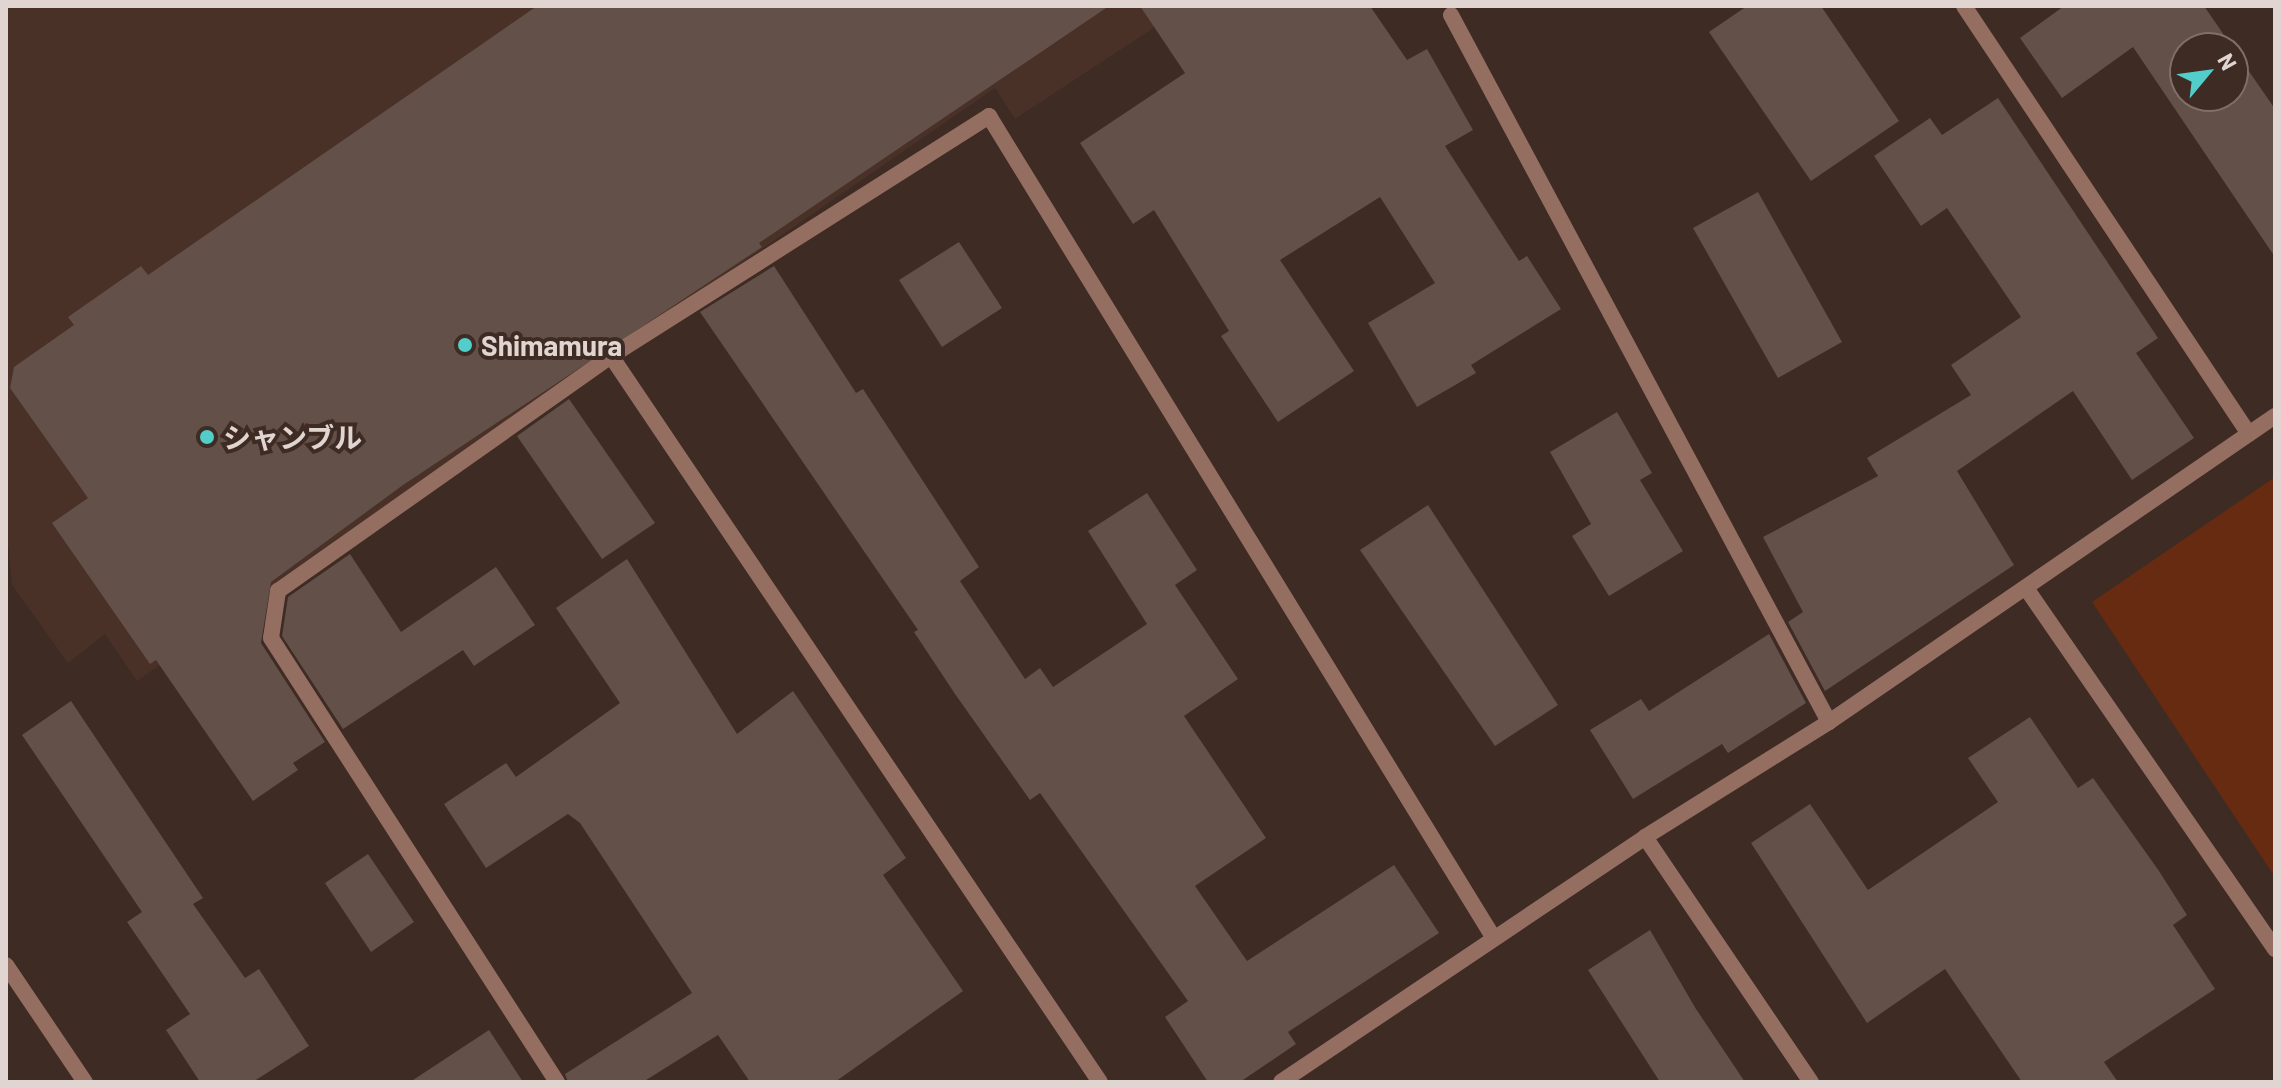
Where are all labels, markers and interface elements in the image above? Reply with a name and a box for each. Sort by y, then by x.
north arrow [2169,32,2249,112]
text: N [2213,49,2243,74]
place label: Shimamura [481,328,622,362]
marker: Shimamura [456,336,474,354]
place label: シャンブル [223,420,363,454]
marker: シャンブル [198,428,216,446]

